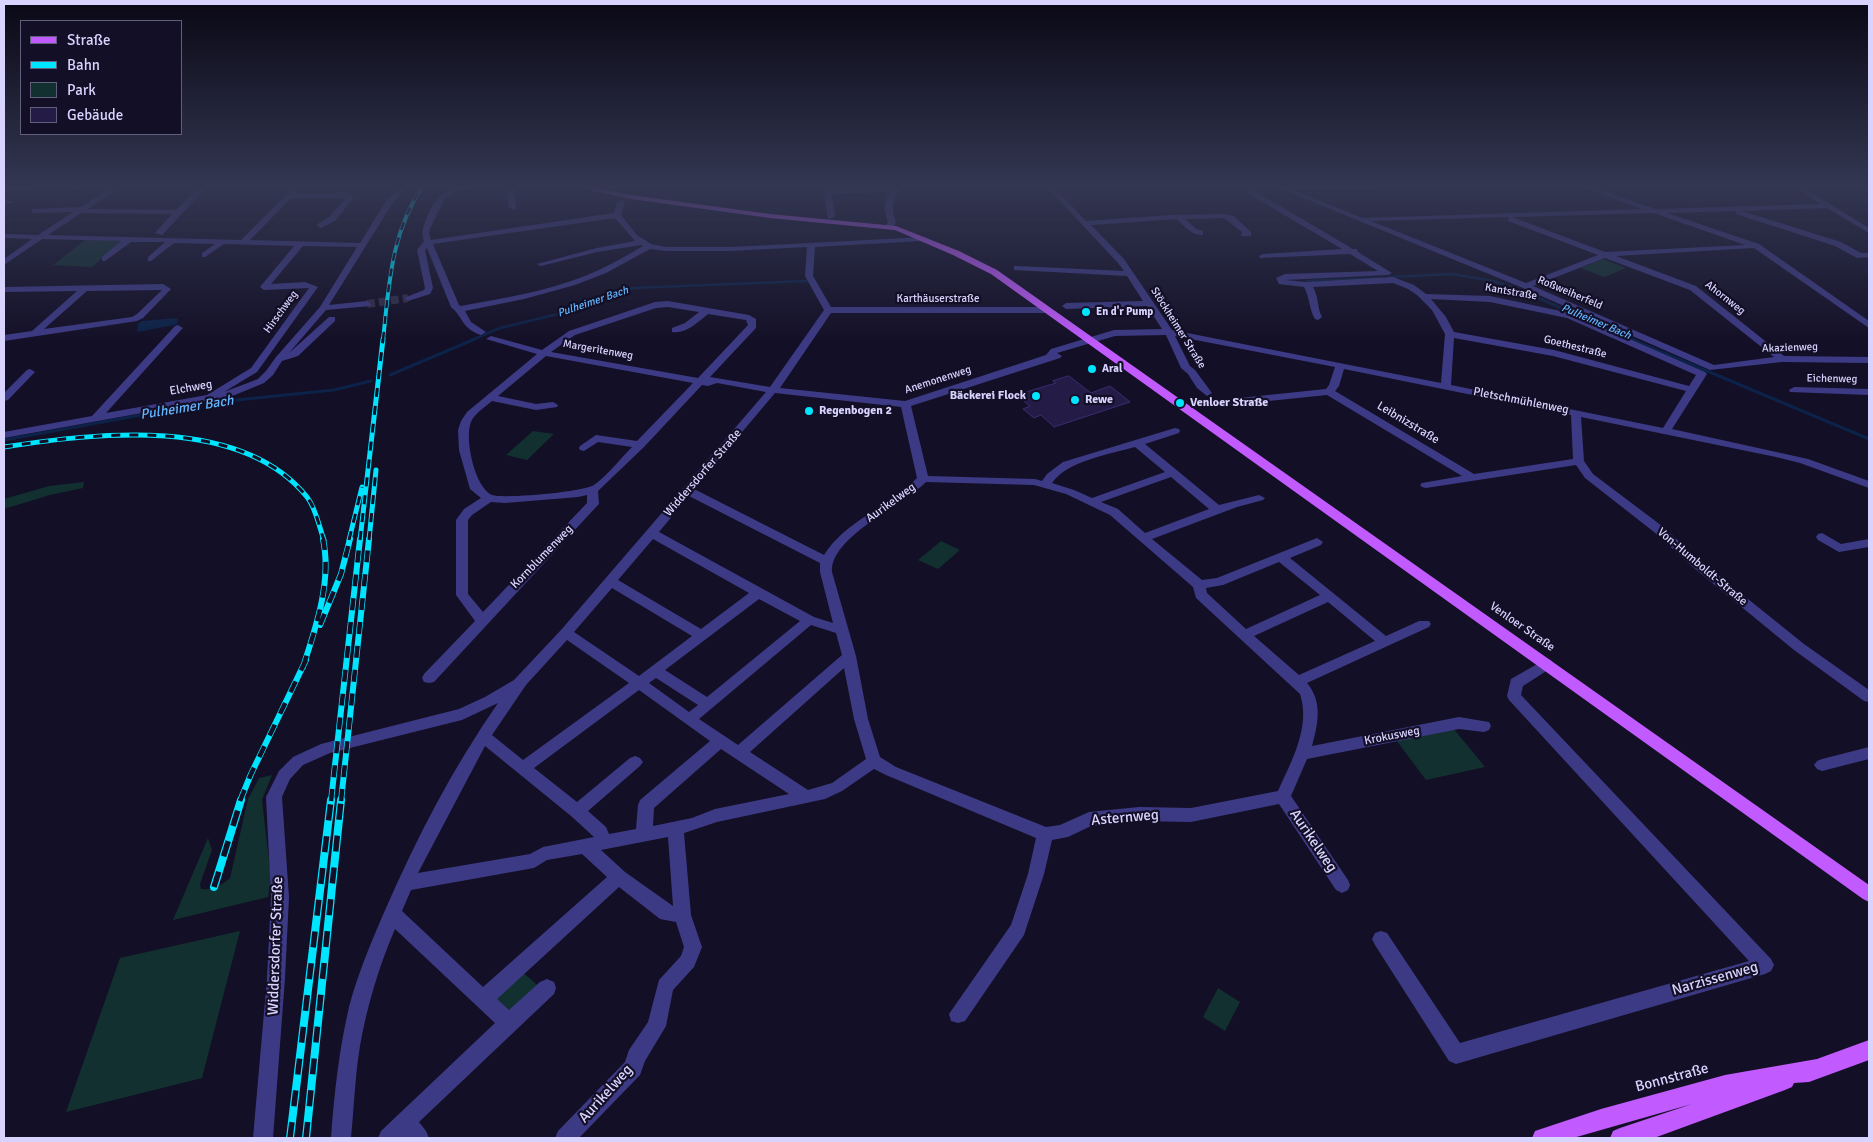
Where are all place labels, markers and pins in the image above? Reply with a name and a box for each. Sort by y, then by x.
place label: En d'r Pump [1096,305,1153,319]
marker: En d'r Pump [1080,306,1092,318]
place label: Aral [1102,362,1122,376]
marker: Aral [1086,363,1098,375]
place label: Bäckerei Flock [950,389,1026,403]
marker: Bäckerei Flock [1030,390,1042,402]
place label: Rewe [1085,393,1113,407]
marker: Rewe [1069,394,1081,406]
place label: Venloer Straße [1190,396,1268,410]
marker: Venloer Straße [1174,397,1186,409]
place label: Regenbogen 2 [819,404,892,418]
marker: Regenbogen 2 [803,405,815,417]

